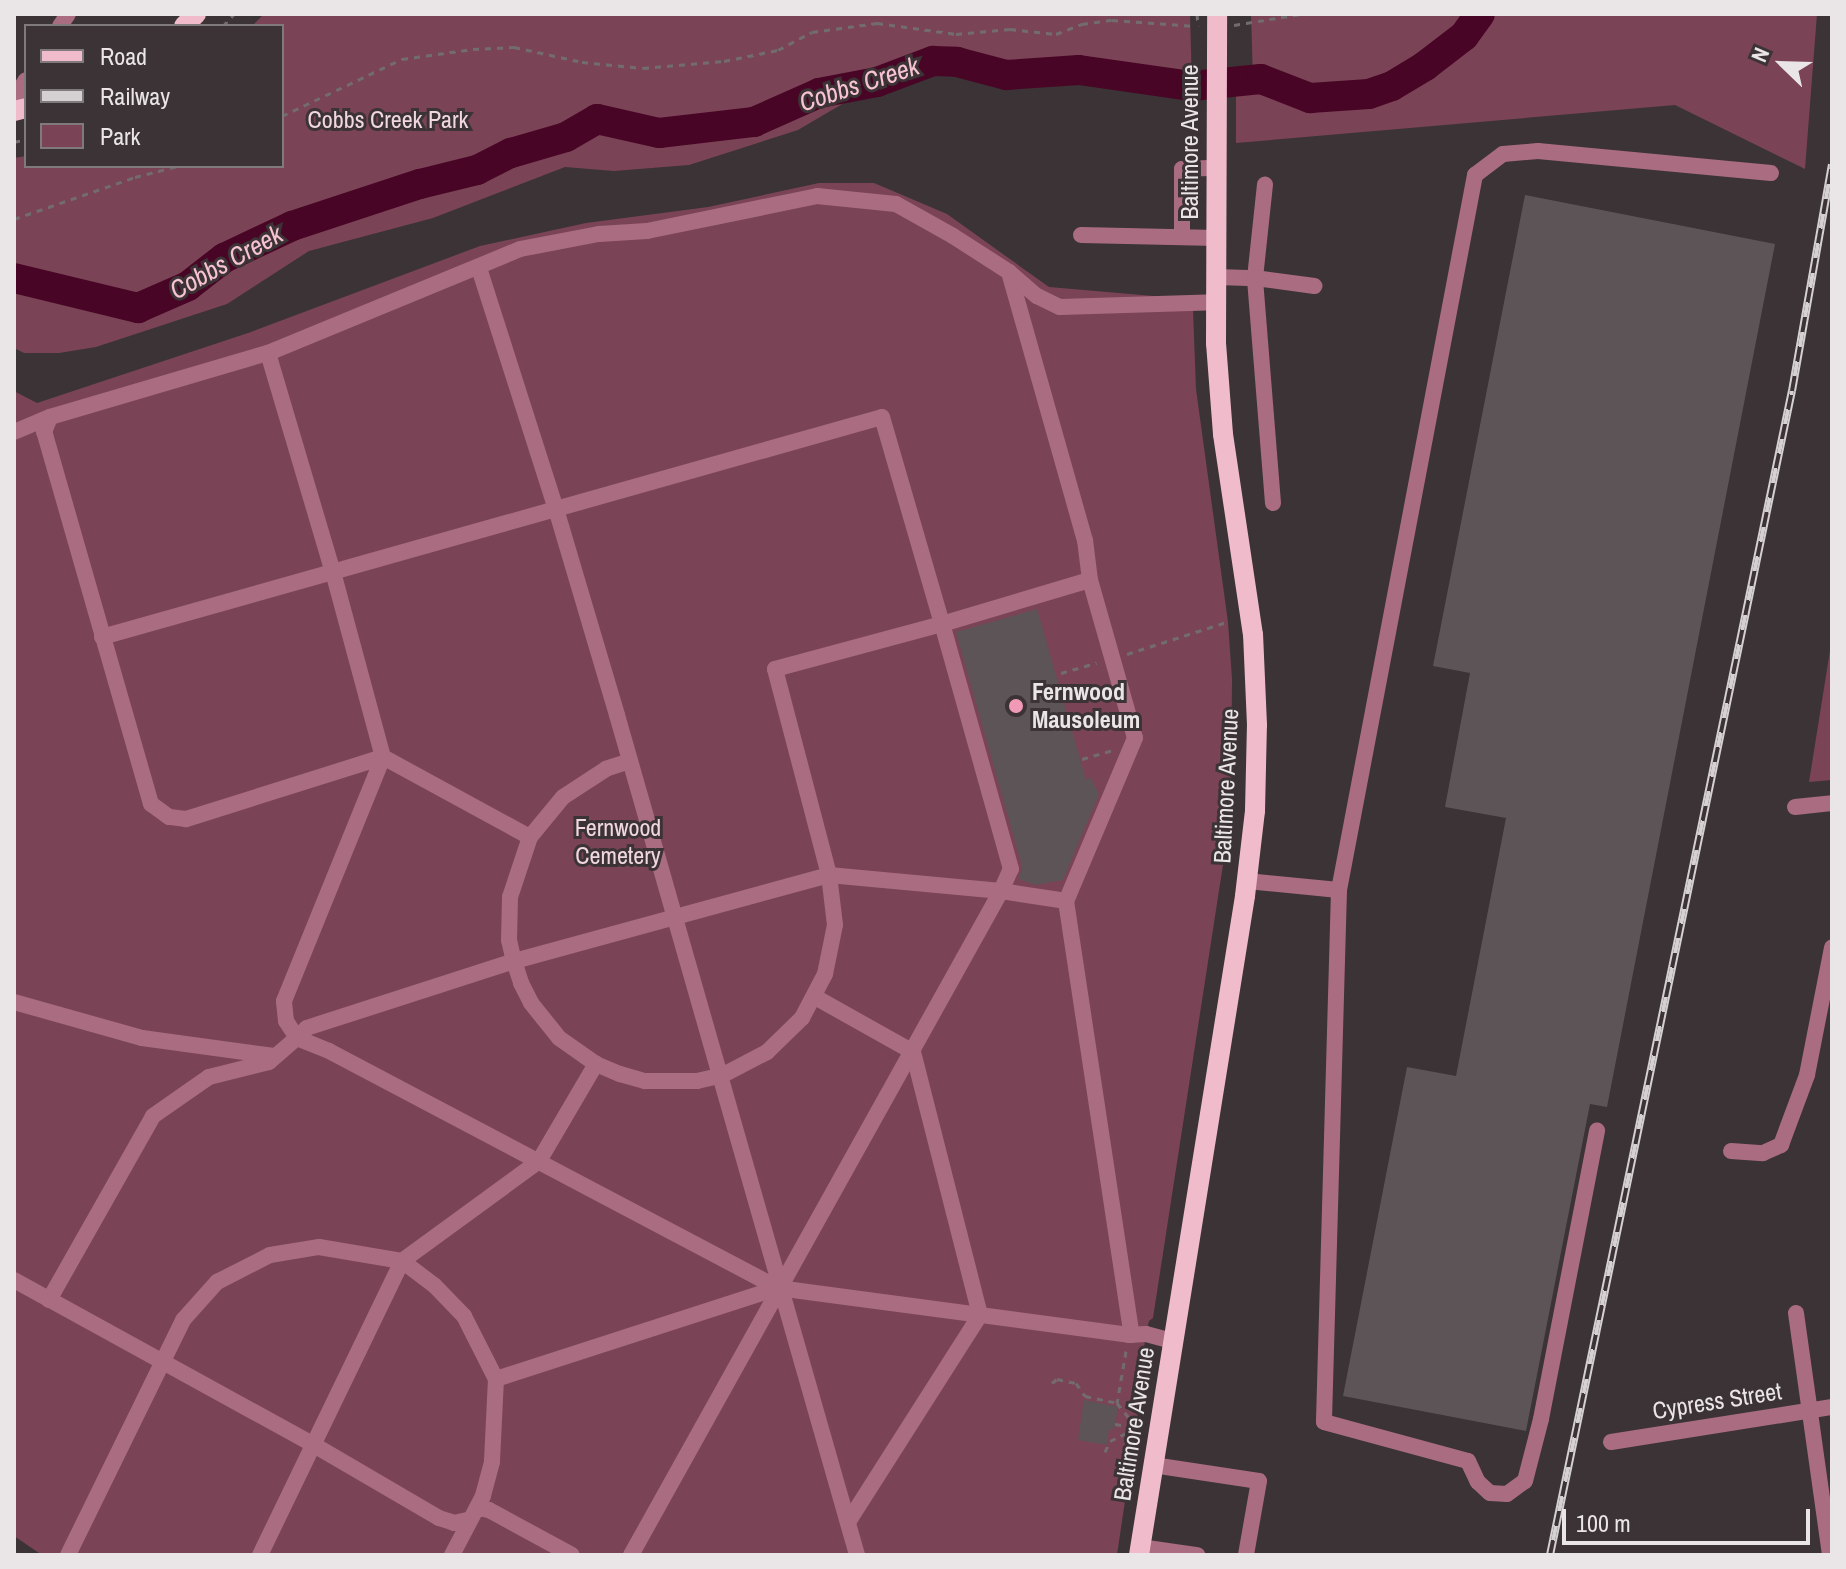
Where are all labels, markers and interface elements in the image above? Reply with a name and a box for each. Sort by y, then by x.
legend [24,24,284,168]
north arrow [1742,24,1822,104]
text: Road [100,40,147,72]
text: N [1744,43,1776,66]
water label: Cobbs Creek [795,50,923,118]
street label: Baltimore Avenue [1176,64,1204,220]
text: Railway [100,80,170,112]
park label: Cobbs Creek Park [308,106,468,134]
text: Park [100,120,140,152]
water label: Cobbs Creek [164,218,288,306]
place label: Fernwood Mausoleum [1032,678,1140,734]
marker: Fernwood Mausoleum [1007,697,1025,715]
street label: Baltimore Avenue [1208,707,1244,865]
park label: Fernwood Cemetery [575,814,661,870]
street label: Baltimore Avenue [1108,1345,1160,1503]
street label: Cypress Street [1650,1377,1784,1425]
scale bar [1566,1493,1814,1543]
text: 100 m [1576,1507,1631,1539]

